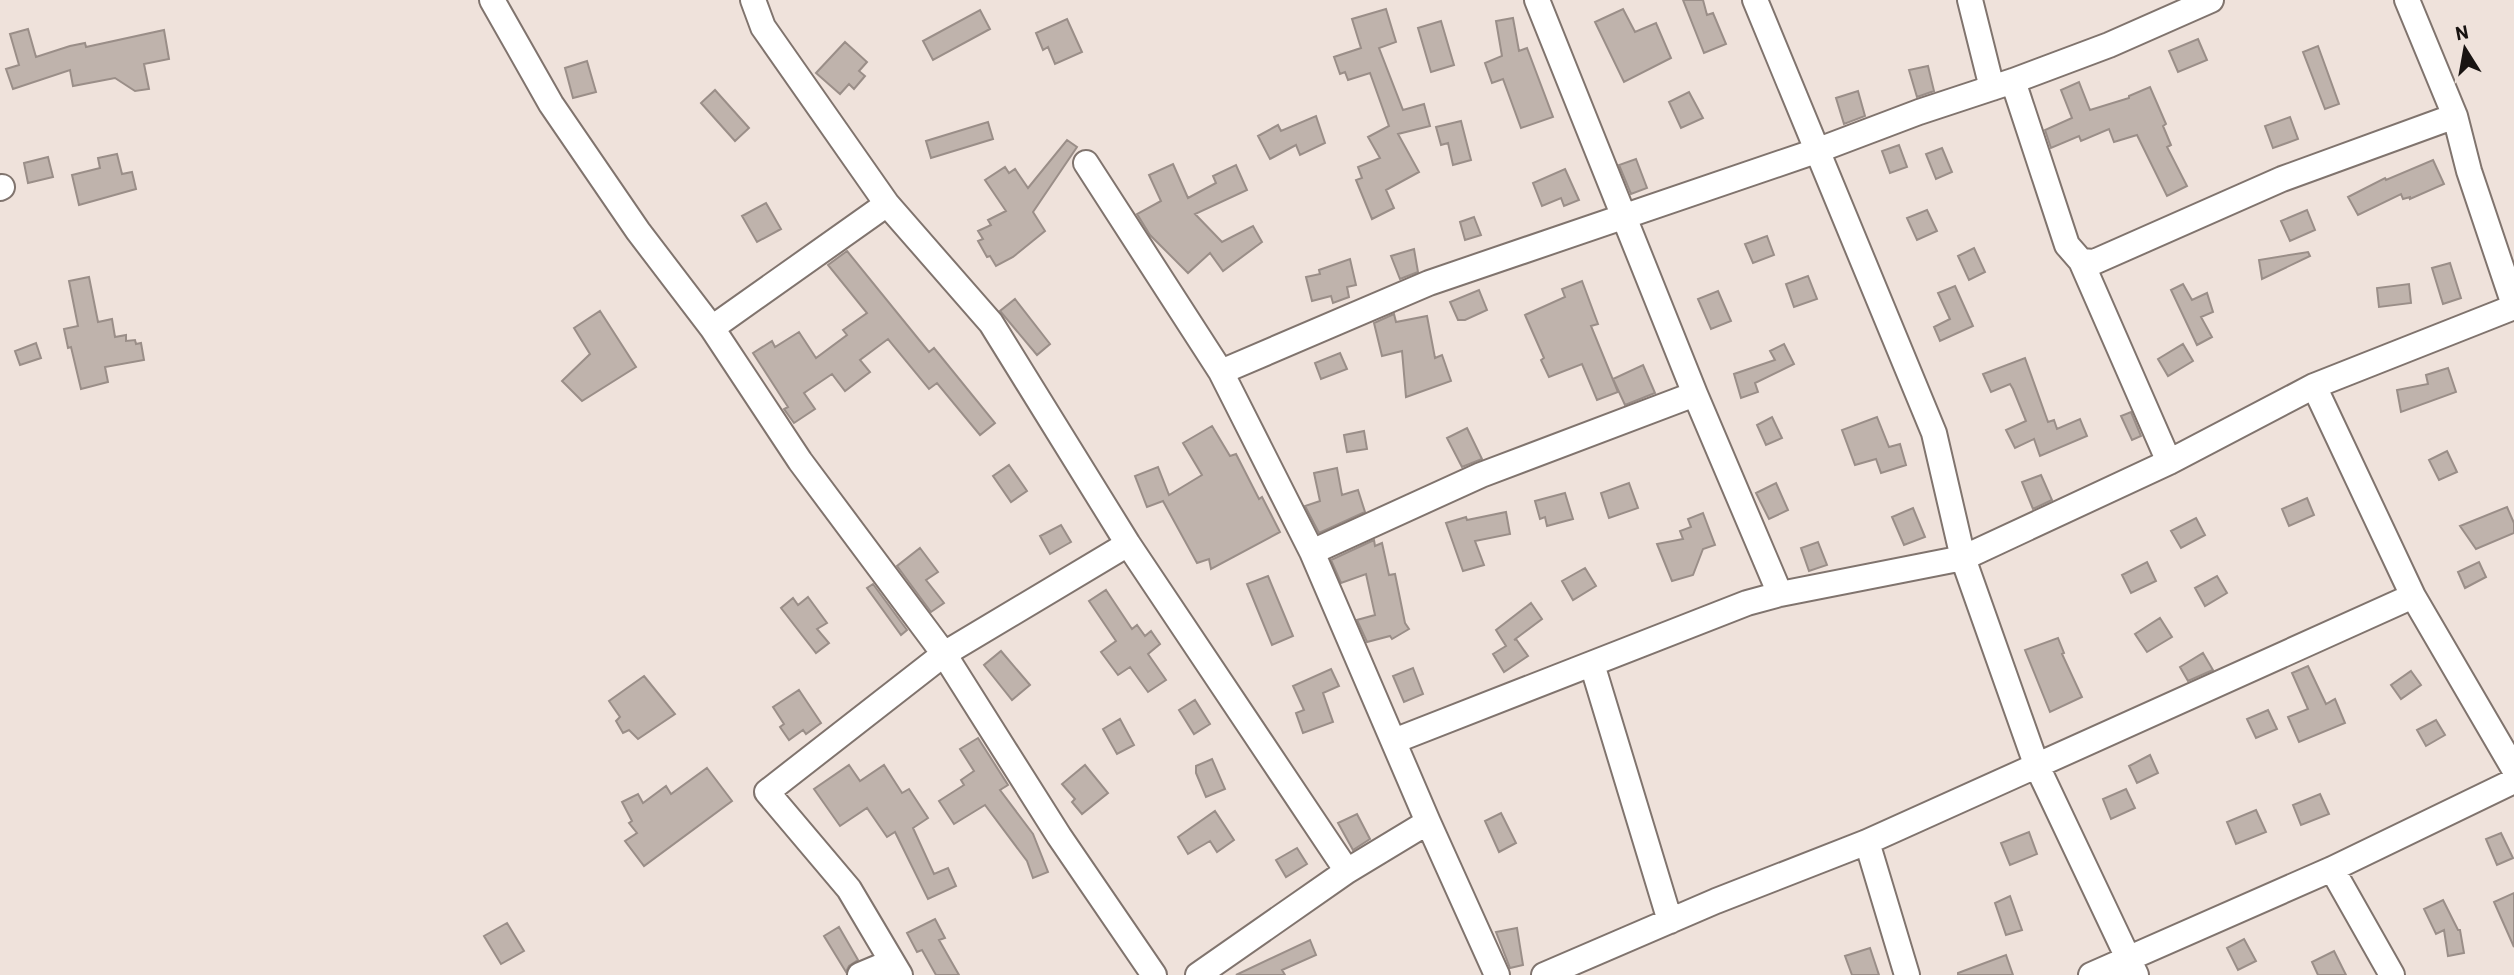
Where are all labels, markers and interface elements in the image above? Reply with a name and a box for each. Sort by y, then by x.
north arrow [2430,14,2500,84]
text: N [2453,19,2470,44]

